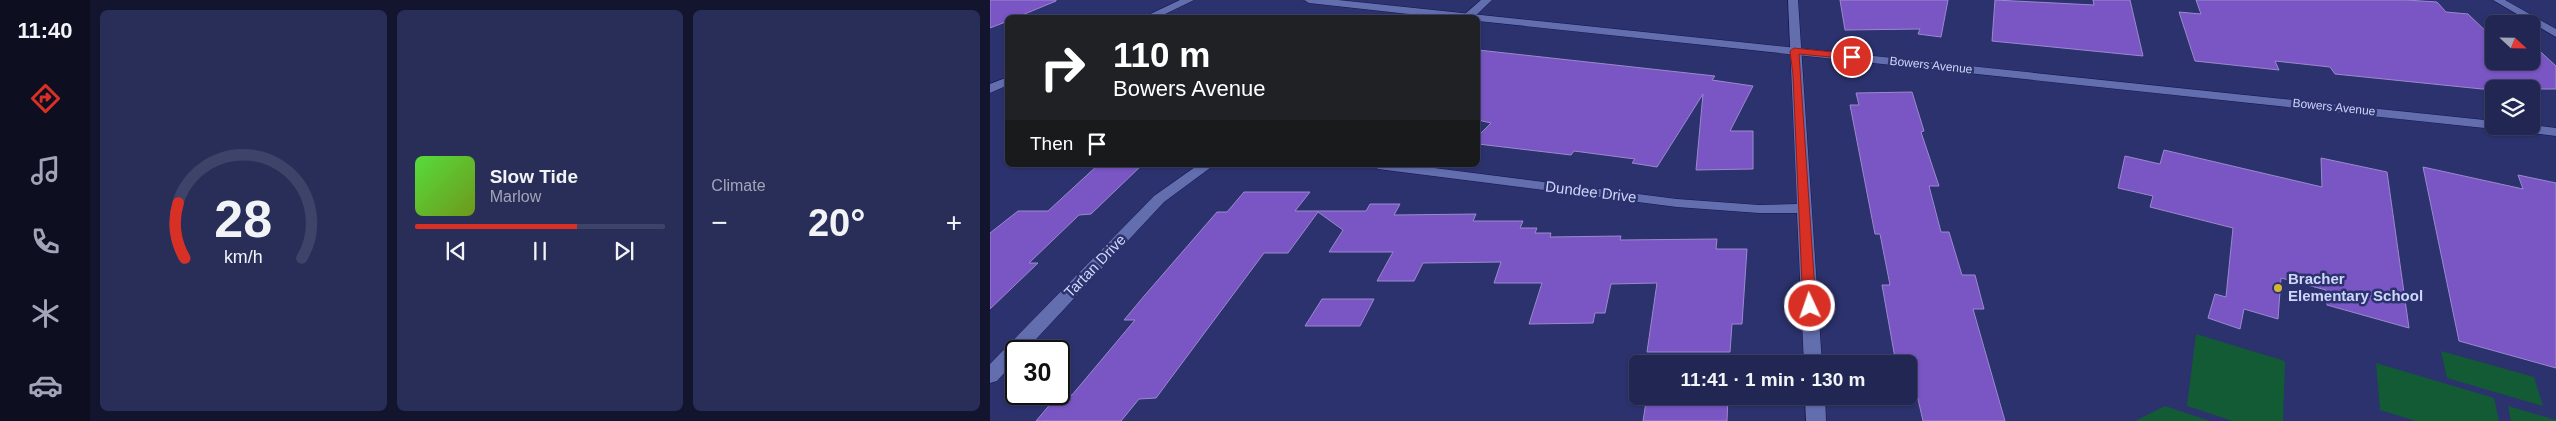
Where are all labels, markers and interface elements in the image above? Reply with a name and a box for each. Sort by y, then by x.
north arrow [2485,15,2540,70]
map controls [2485,15,2540,135]
text: 11:40 [17,18,73,43]
icon: right [1030,35,1095,100]
text: 110 m [1113,35,1210,74]
pin [1831,36,1873,78]
icon: arrive [1838,43,1866,71]
street label: Bowers Avenue [1889,54,1973,76]
text: Bowers Avenue [1113,76,1265,101]
button: layers [2485,80,2540,135]
icon: directions [28,81,63,116]
street label: Bowers Avenue [2292,96,2376,118]
icon: arrive [1083,130,1111,158]
text: Then [1030,133,1073,154]
icon: music [28,153,63,188]
text: Slow Tide [490,166,578,187]
text: Climate [711,177,766,194]
street label: Dundee Drive [1545,177,1638,206]
text: Marlow [490,188,541,205]
text: 28 [214,190,272,248]
text: 20° [808,202,865,244]
text: − [711,207,728,238]
text: + [946,207,962,238]
icon: phone [28,224,63,259]
street label: Tartan Drive [1060,231,1129,301]
icon: previous [442,237,470,265]
icon: pause [526,237,554,265]
icon: next [610,237,638,265]
text: km/h [224,247,263,267]
place label: Bracher Elementary School [2288,270,2423,304]
position arrow [1783,279,1835,331]
marker: Bracher Elementary School [2272,282,2284,294]
icon: climate [28,296,63,331]
speed limit sign: 30 [1005,340,1070,405]
icon: car [28,368,63,403]
text: 11:41 · 1 min · 130 m [1681,369,1865,390]

